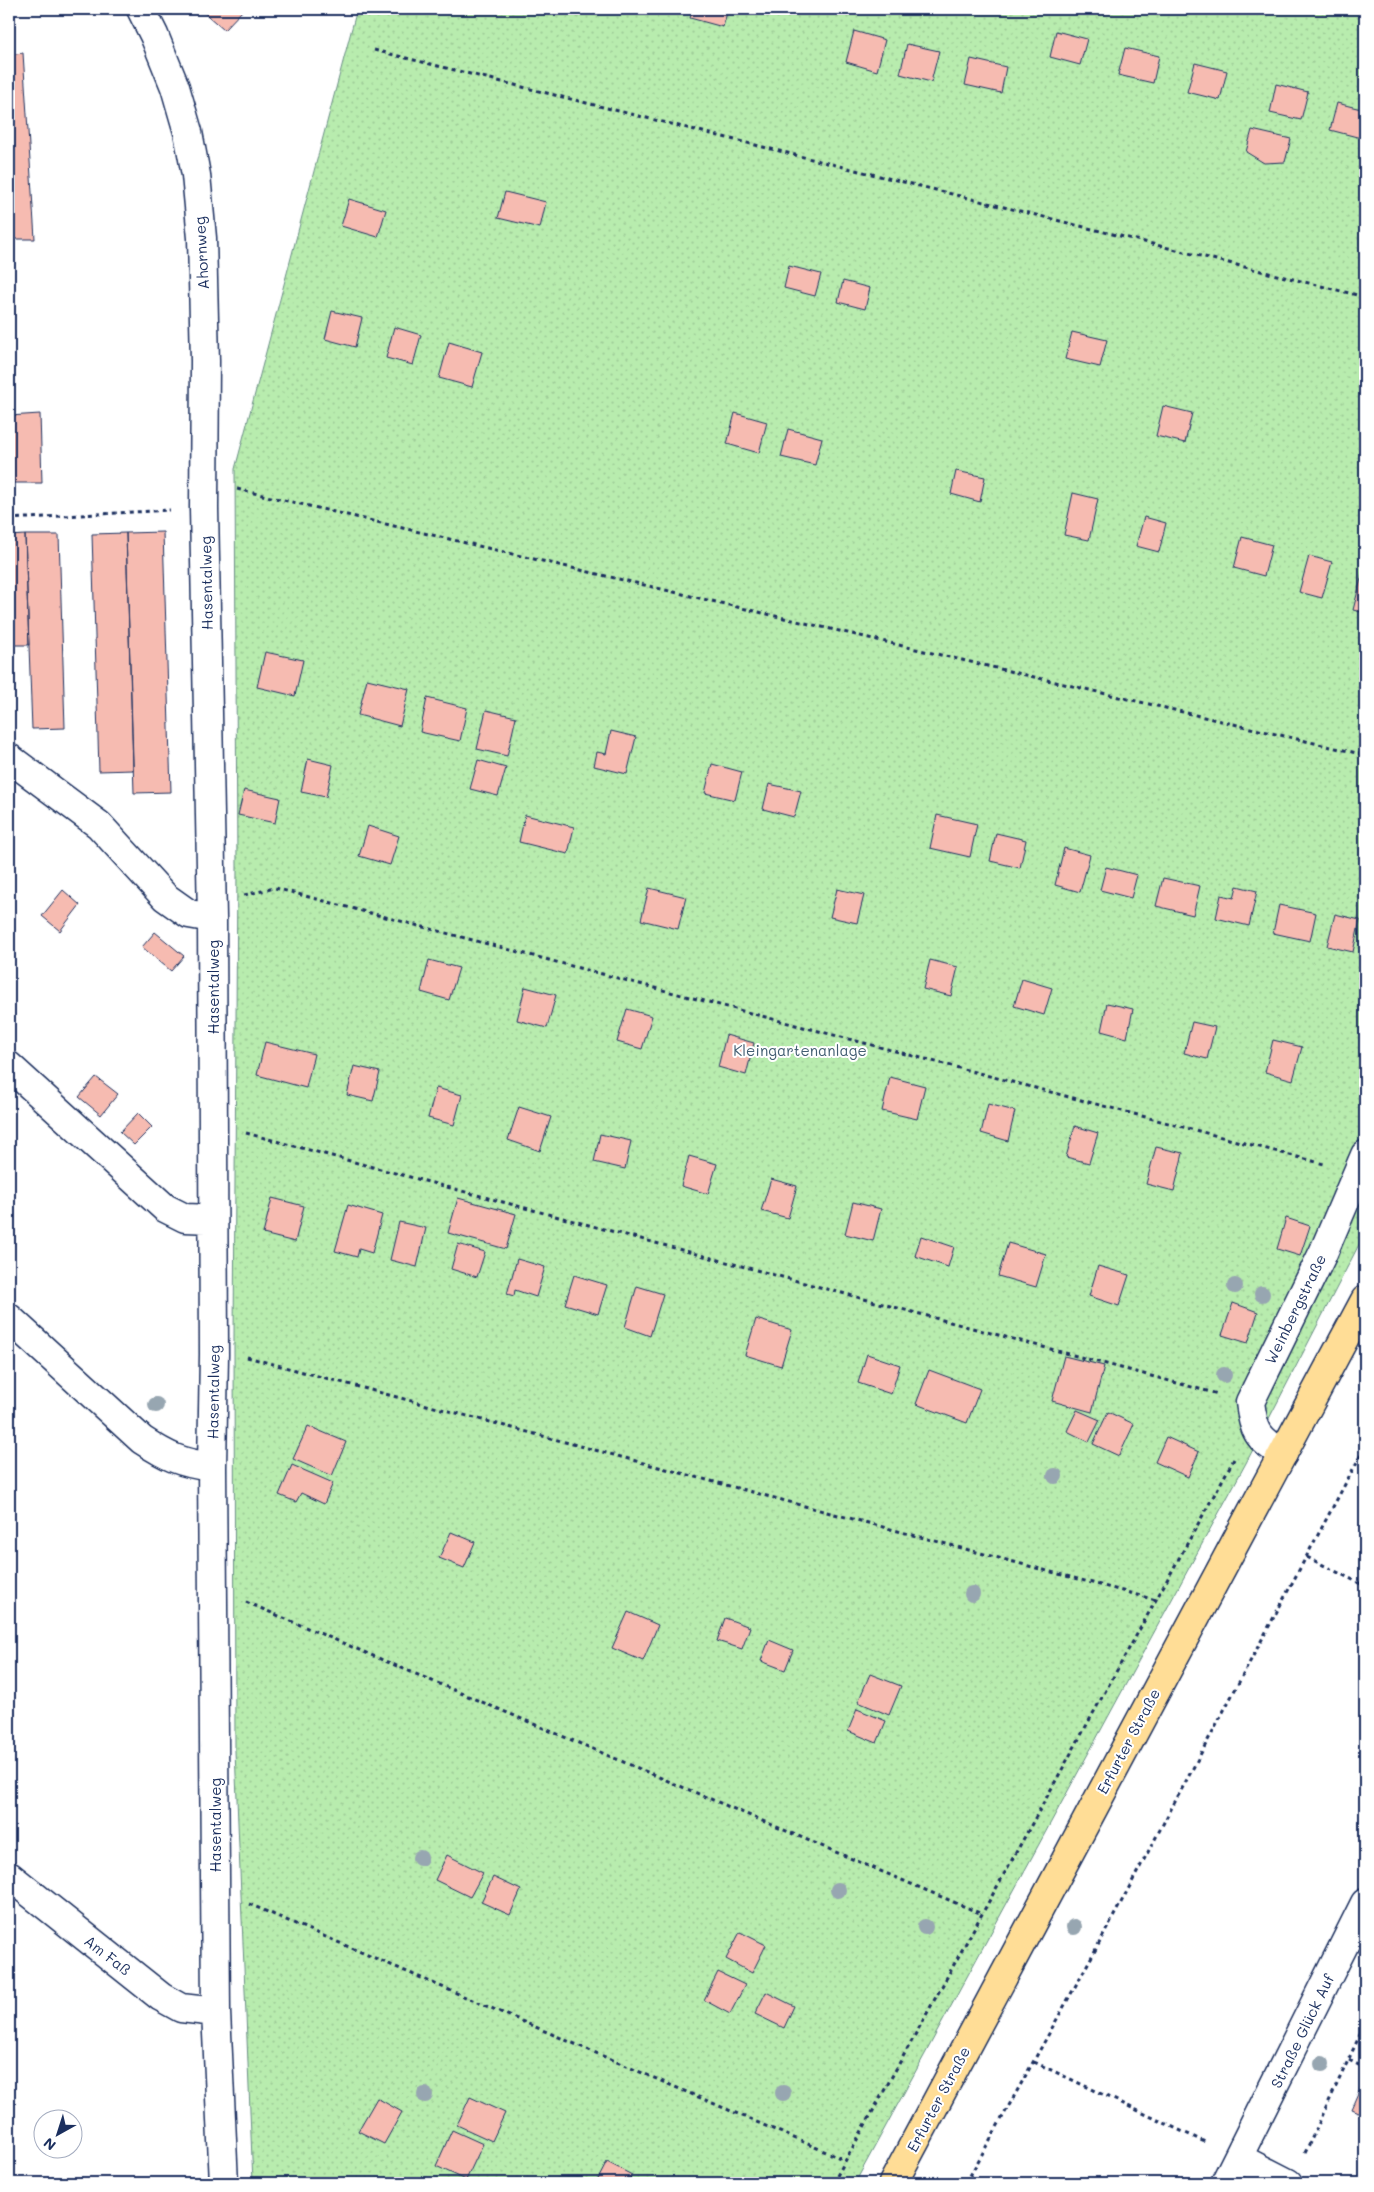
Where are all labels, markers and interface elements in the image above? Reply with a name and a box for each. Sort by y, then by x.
street label: Ahornweg [189,216,213,290]
street label: Hasentalweg [195,535,217,630]
street label: Hasentalweg [203,940,223,1034]
park label: Kleingartenanlage [733,1040,867,1060]
street label: Weinbergstraße [1260,1251,1330,1367]
street label: Hasentalweg [202,1344,224,1439]
street label: Erfurter Straße [1092,1685,1164,1797]
street label: Hasentalweg [205,1778,225,1872]
street label: Am Faß [80,1930,136,1980]
street label: Straße Glück Auf [1266,1970,1339,2091]
street label: Erfurter Straße [902,2043,974,2155]
north arrow [32,2110,82,2160]
text: N [39,2134,60,2155]

